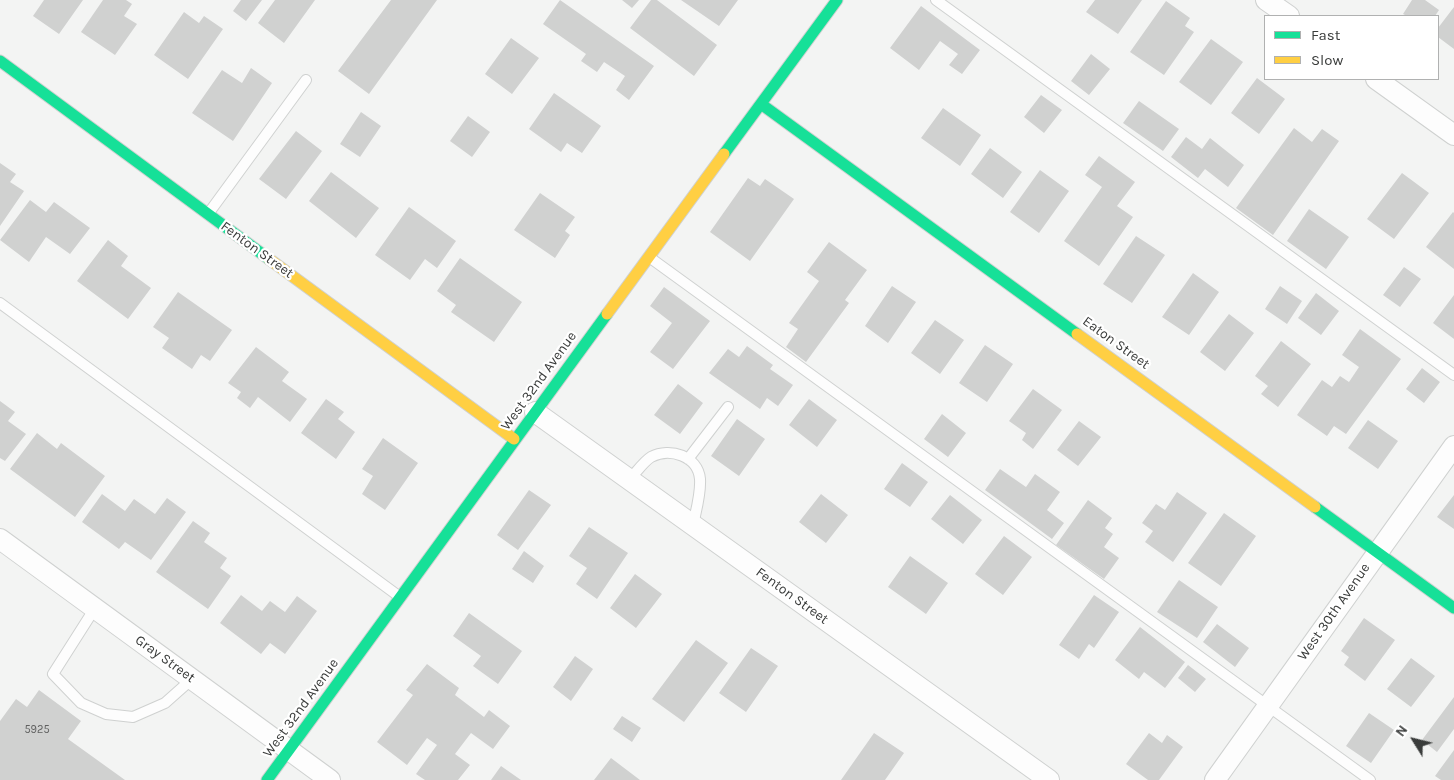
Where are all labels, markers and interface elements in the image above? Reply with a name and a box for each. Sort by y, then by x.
legend [1264,15,1439,80]
text: Fast [1311,26,1340,44]
text: Slow [1311,51,1343,69]
street label: Fenton Street [217,218,297,282]
street label: Eaton Street [1079,313,1153,373]
street label: West 32nd Avenue [498,328,580,434]
street label: West 30th Avenue [1294,560,1374,664]
street label: Fenton Street [752,564,832,628]
street label: Gray Street [132,632,198,686]
street label: West 32nd Avenue [260,655,342,761]
north arrow [1389,715,1439,765]
text: N [1392,722,1411,740]
house number: 5925 [24,723,50,737]

